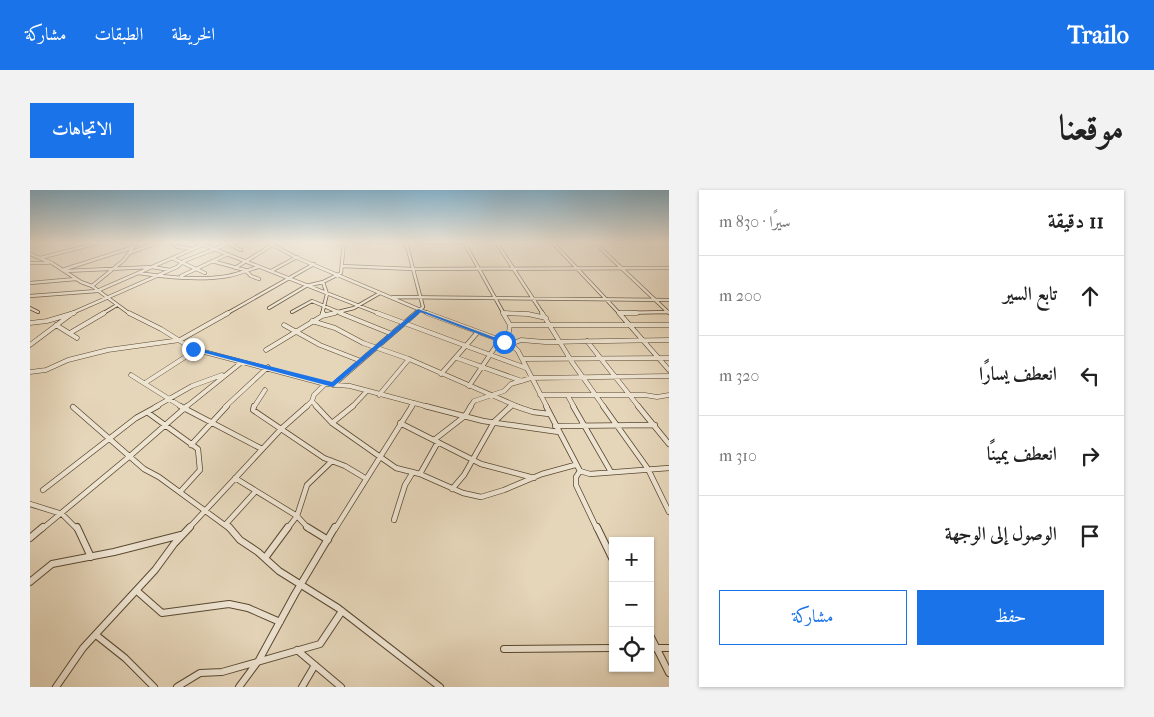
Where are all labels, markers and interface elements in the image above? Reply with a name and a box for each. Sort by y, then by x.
text: Trailo [1067,21,1129,49]
text: مشاركة [25,24,66,45]
text: الطبقات [94,24,143,45]
text: الخريطة [171,24,215,45]
button: الاتجاهات [30,103,134,158]
text: موقعنا [1059,107,1124,148]
text: 11 دقيقة [1048,209,1104,233]
text: سيرًا · 830 m [719,212,791,231]
icon: ahead [1076,282,1104,310]
text: تابع السير [1003,283,1057,305]
text: 200 m [719,286,762,305]
route start [493,331,516,354]
route end [182,338,205,361]
icon: left [1076,362,1104,390]
text: انعطف يسارًا [979,363,1057,385]
text: 320 m [719,366,759,385]
icon: right [1076,442,1104,470]
text: انعطف يمينًا [987,443,1057,465]
text: 310 m [719,446,757,465]
icon: arrive [1076,522,1104,550]
text: الوصول إلى الوجهة [945,523,1057,545]
map controls [609,537,654,672]
button: + [609,537,654,582]
button: − [609,582,654,627]
button: مشاركة [719,590,907,645]
button: حفظ [917,590,1104,645]
button: locate [609,627,654,672]

